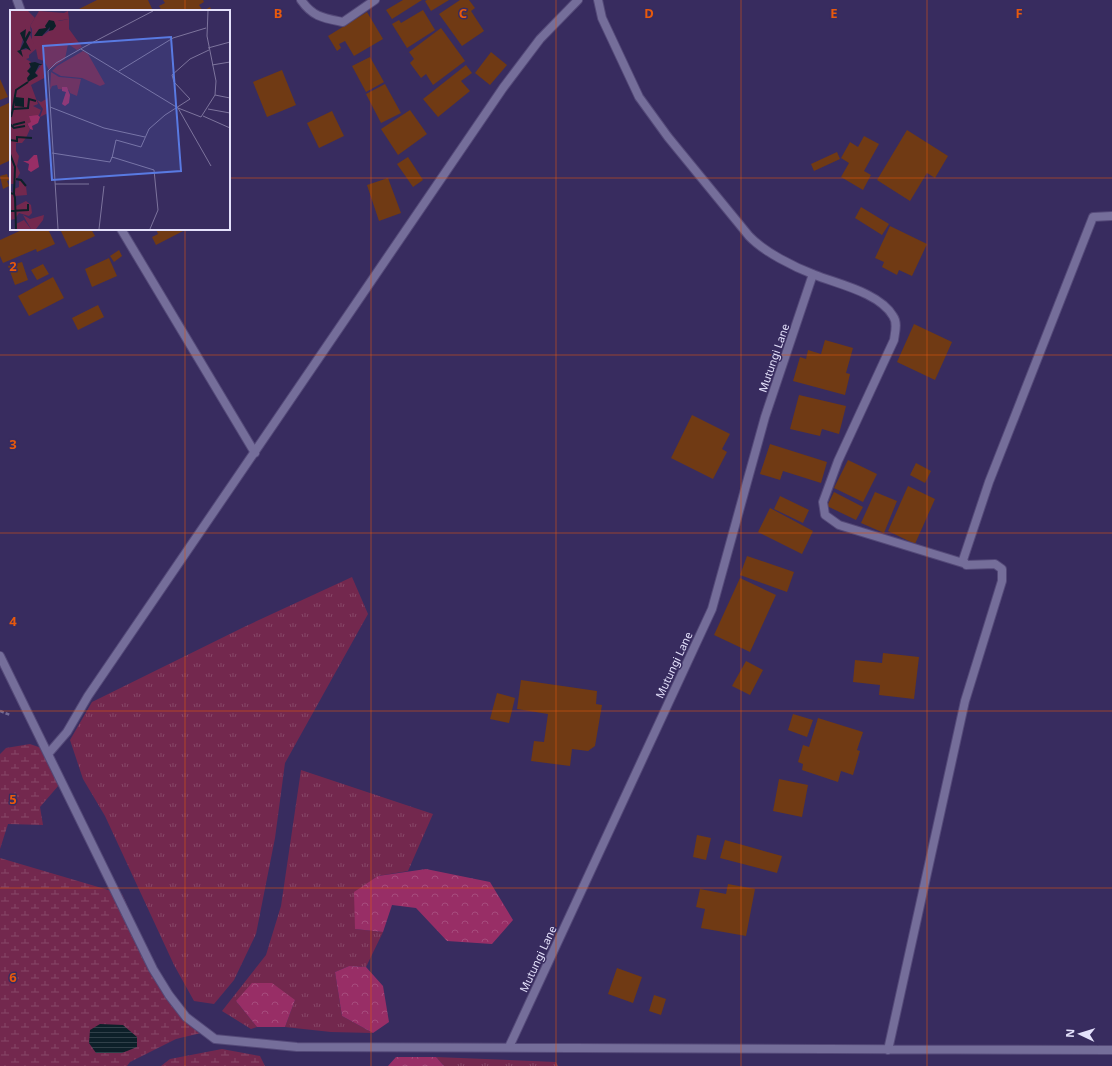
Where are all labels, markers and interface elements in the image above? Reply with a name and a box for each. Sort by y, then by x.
text: B [274,4,282,22]
text: C [459,4,467,22]
text: D [644,4,654,22]
text: E [830,4,838,22]
text: F [1015,4,1023,22]
inset map [10,10,230,230]
text: 2 [9,257,17,275]
street label: Mutungi Lane [755,321,792,394]
text: 3 [9,435,17,453]
text: 4 [9,612,17,630]
street label: Mutungi Lane [652,629,696,700]
text: 5 [9,790,17,808]
street label: Mutungi Lane [516,923,560,994]
text: 6 [9,968,17,986]
north arrow [1060,1014,1100,1054]
text: N [1062,1028,1077,1038]

